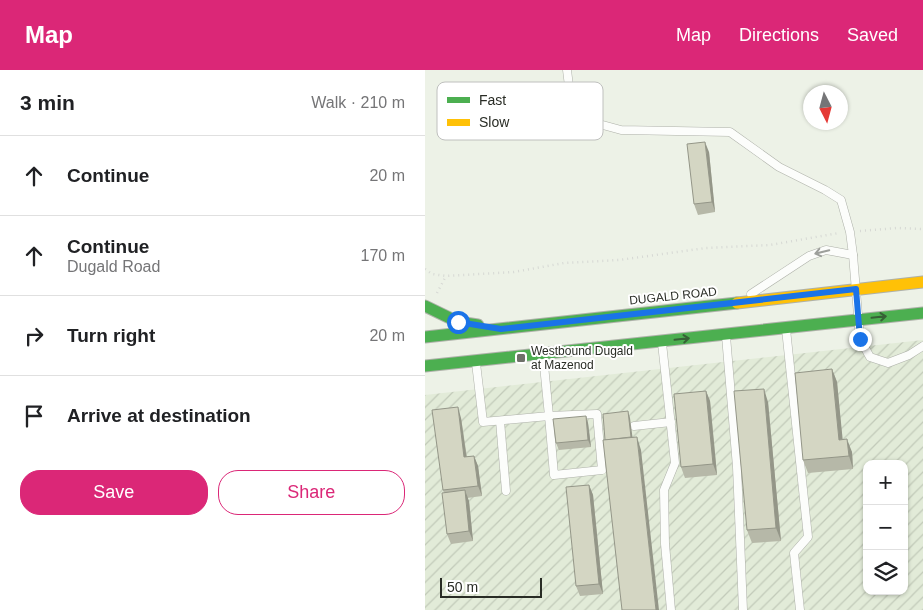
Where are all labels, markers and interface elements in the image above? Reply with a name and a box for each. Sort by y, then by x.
text: Map [25,21,73,48]
text: Map [676,25,711,45]
text: Directions [739,25,819,45]
text: Saved [847,25,898,45]
legend [437,82,603,140]
north arrow [803,85,848,130]
text: 3 min [20,91,75,114]
text: Fast [479,92,506,108]
text: Walk · 210 m [311,94,405,111]
text: Slow [479,114,510,130]
icon: ahead [20,162,48,190]
text: Continue [67,165,149,186]
text: 20 m [369,167,405,184]
text: Continue [67,236,149,257]
icon: ahead [20,242,48,270]
text: 170 m [361,247,405,264]
one-way arrow [814,248,830,257]
text: Dugald Road [67,258,160,275]
street label: DUGALD ROAD [629,284,718,308]
route start [447,311,470,334]
one-way arrow [870,313,886,322]
icon: right [20,322,48,350]
text: Turn right [67,325,155,346]
text: 20 m [369,327,405,344]
route end [849,328,872,351]
one-way arrow [674,334,690,344]
place label: Westbound Dugald at Mazenod [531,344,633,372]
marker: Westbound Dugald at Mazenod [515,352,527,364]
icon: arrive [20,402,48,430]
text: Arrive at destination [67,405,251,426]
map controls [863,460,908,595]
button: + [863,460,908,505]
button: Save [20,470,208,515]
button: Share [218,470,405,515]
button: − [863,505,908,550]
button: layers [863,550,908,595]
scale bar [440,575,543,598]
text: 50 m [447,579,478,595]

